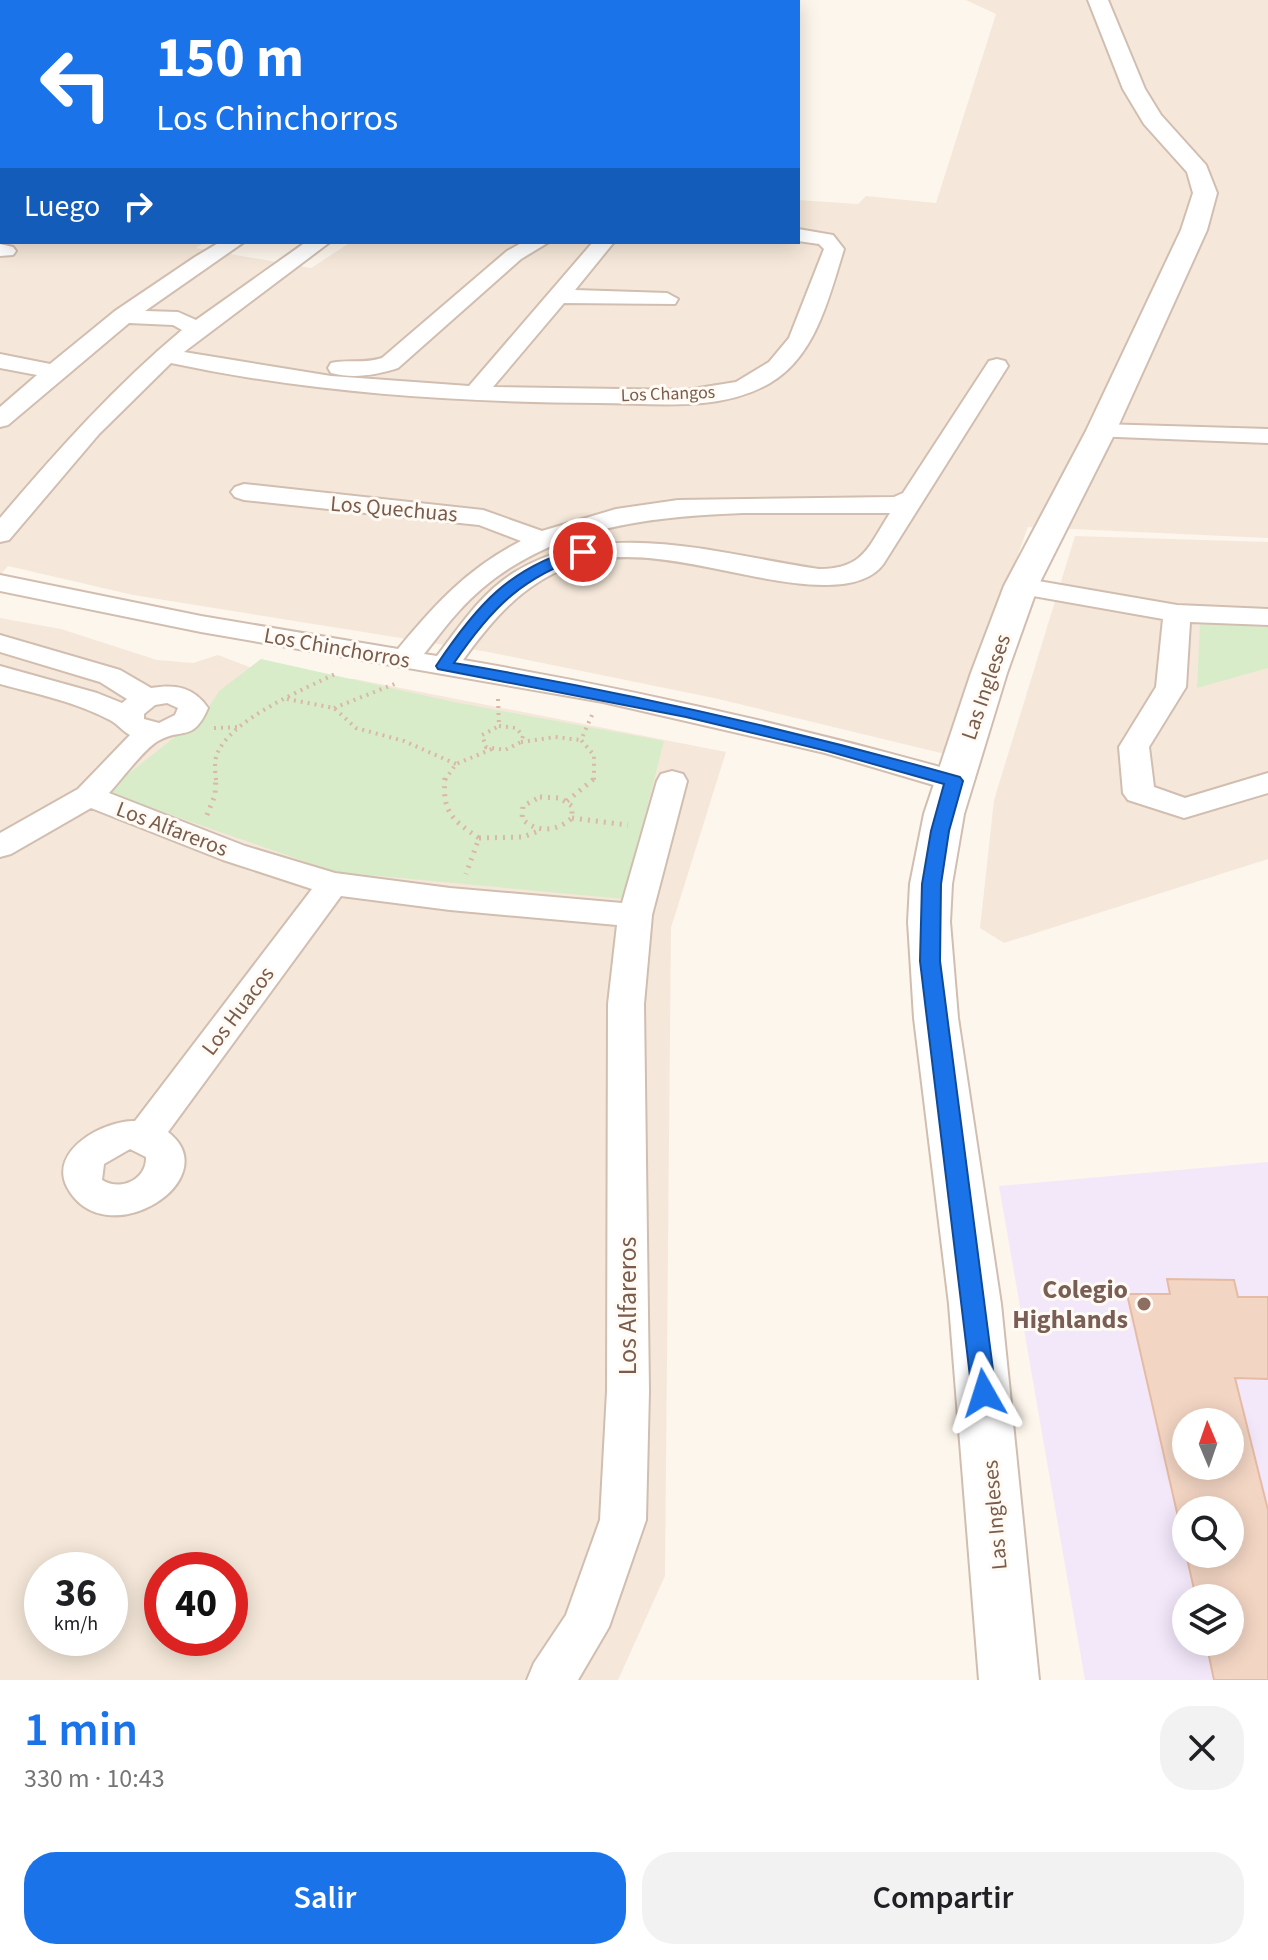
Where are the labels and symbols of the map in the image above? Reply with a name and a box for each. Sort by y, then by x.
street label: Los Changos [620,380,716,408]
street label: Los Quechuas [329,487,459,531]
pin [549,518,617,586]
street label: Los Chinchorros [261,619,413,677]
street label: Las Ingleses [953,630,1019,744]
street label: Los Alfareros [111,793,233,865]
street label: Los Huacos [194,960,282,1062]
street label: Los Alfareros [609,1237,646,1375]
place label: Colegio Highlands [1012,1271,1128,1338]
marker: Colegio Highlands [1135,1295,1153,1313]
position arrow [942,1351,1026,1435]
north arrow [1172,1408,1244,1480]
street label: Las Ingleses [974,1459,1016,1571]
speed limit sign: 40 [144,1552,248,1656]

